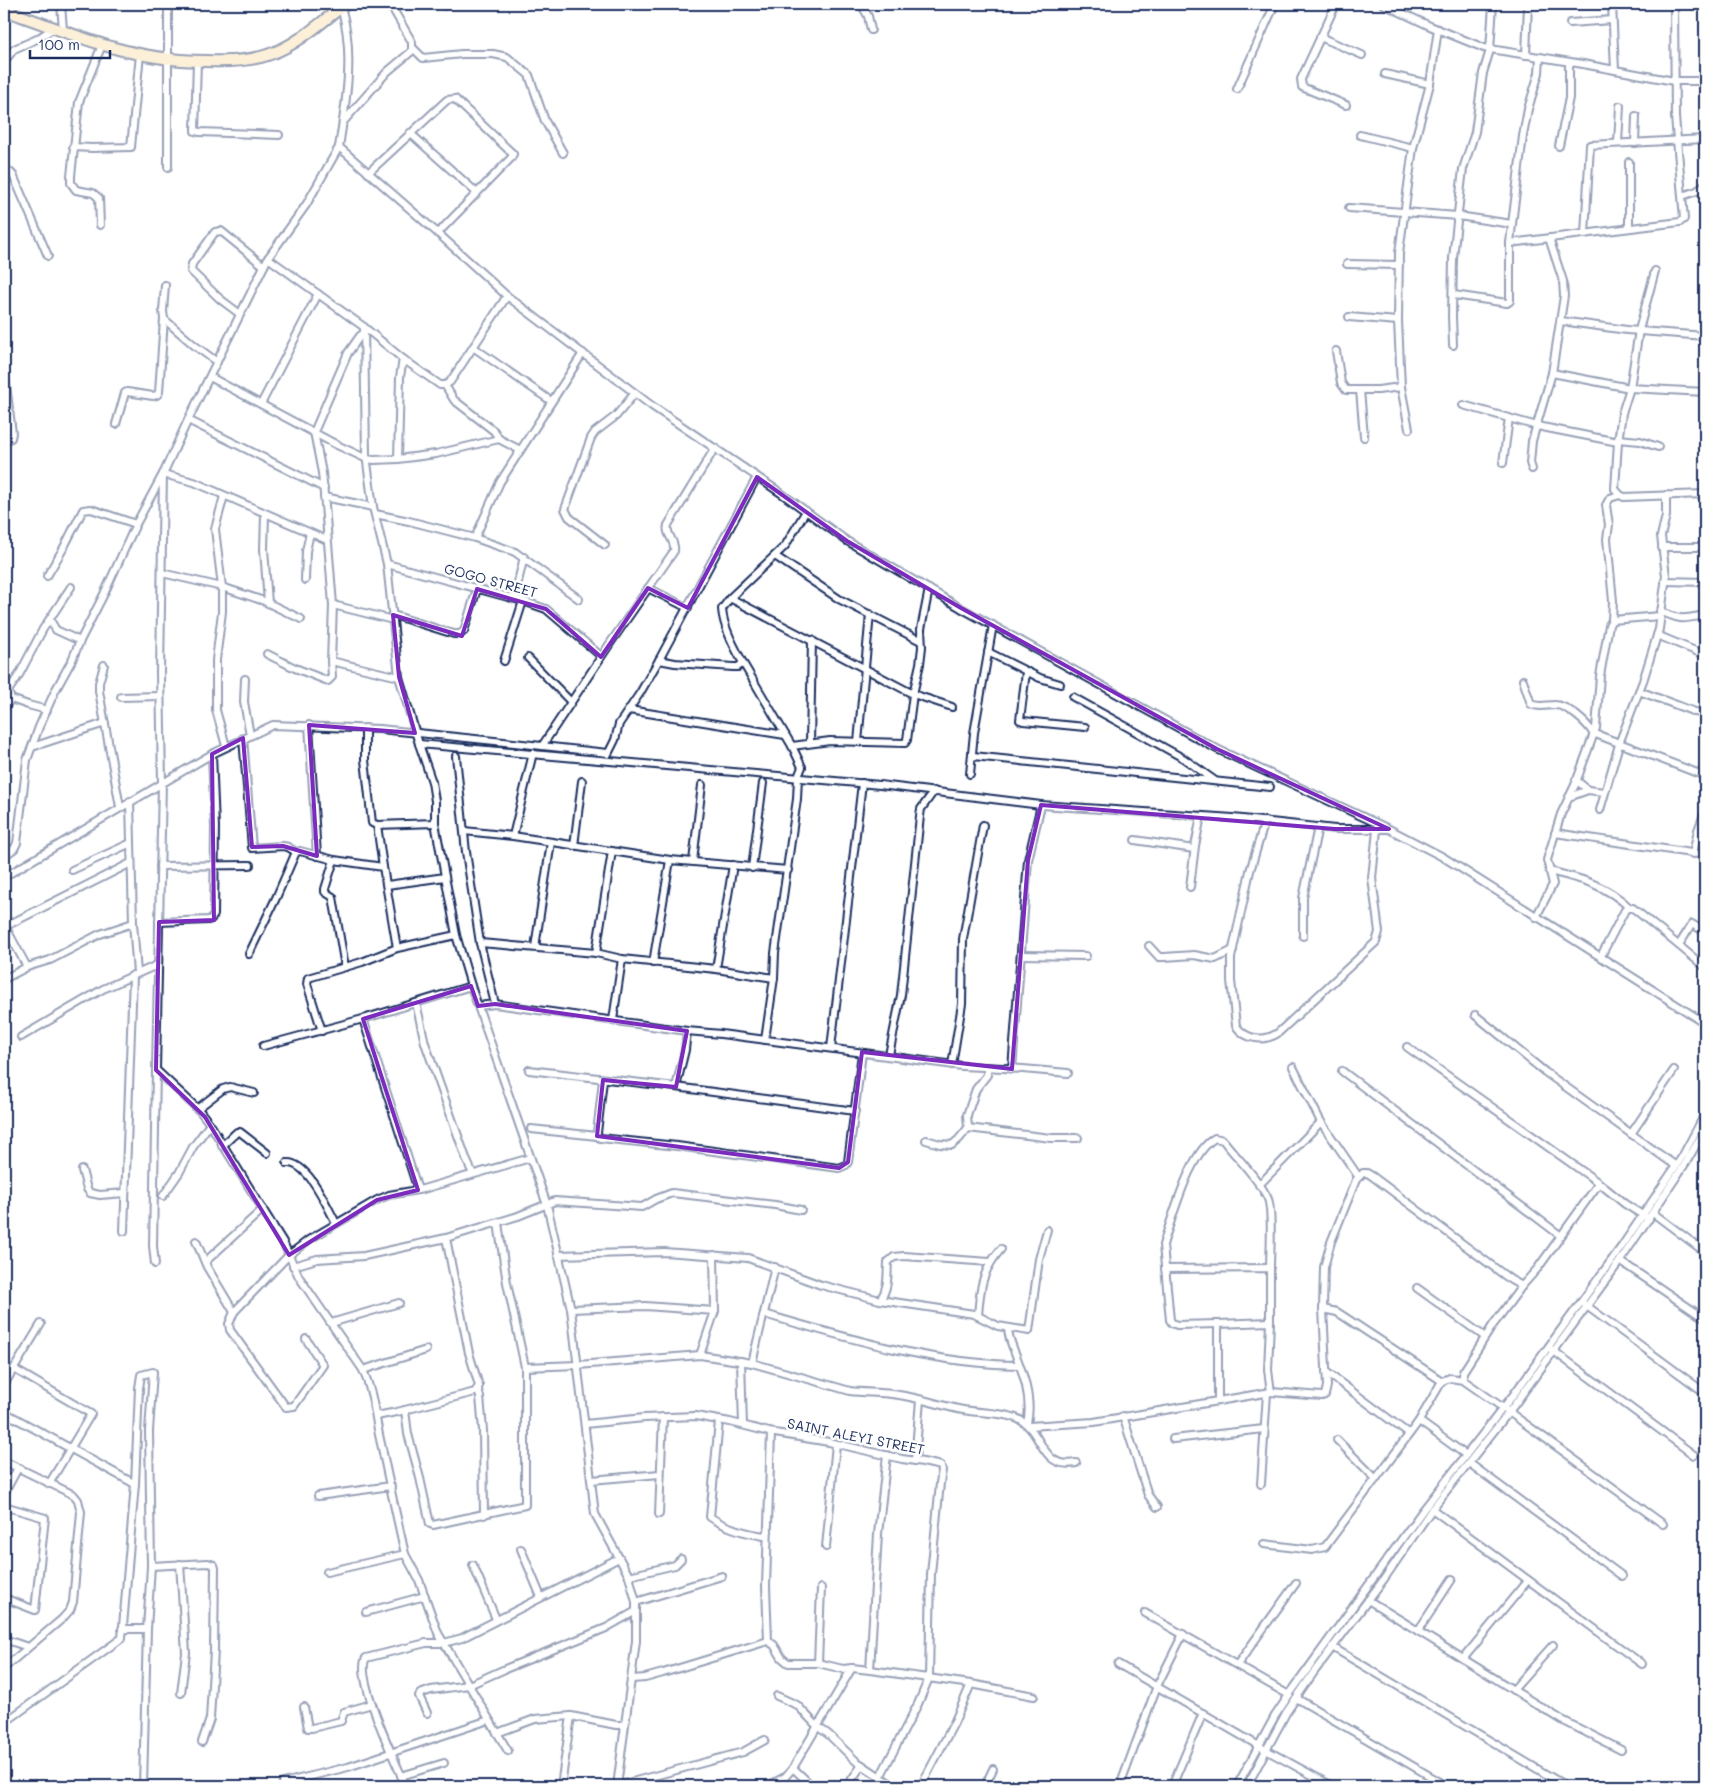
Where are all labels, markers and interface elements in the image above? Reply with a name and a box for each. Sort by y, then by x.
scale bar [30,28,110,60]
text: 100 m [38,34,80,54]
street label: GOGO STREET [442,558,540,602]
street label: SAINT ALEYI STREET [786,1413,927,1459]

